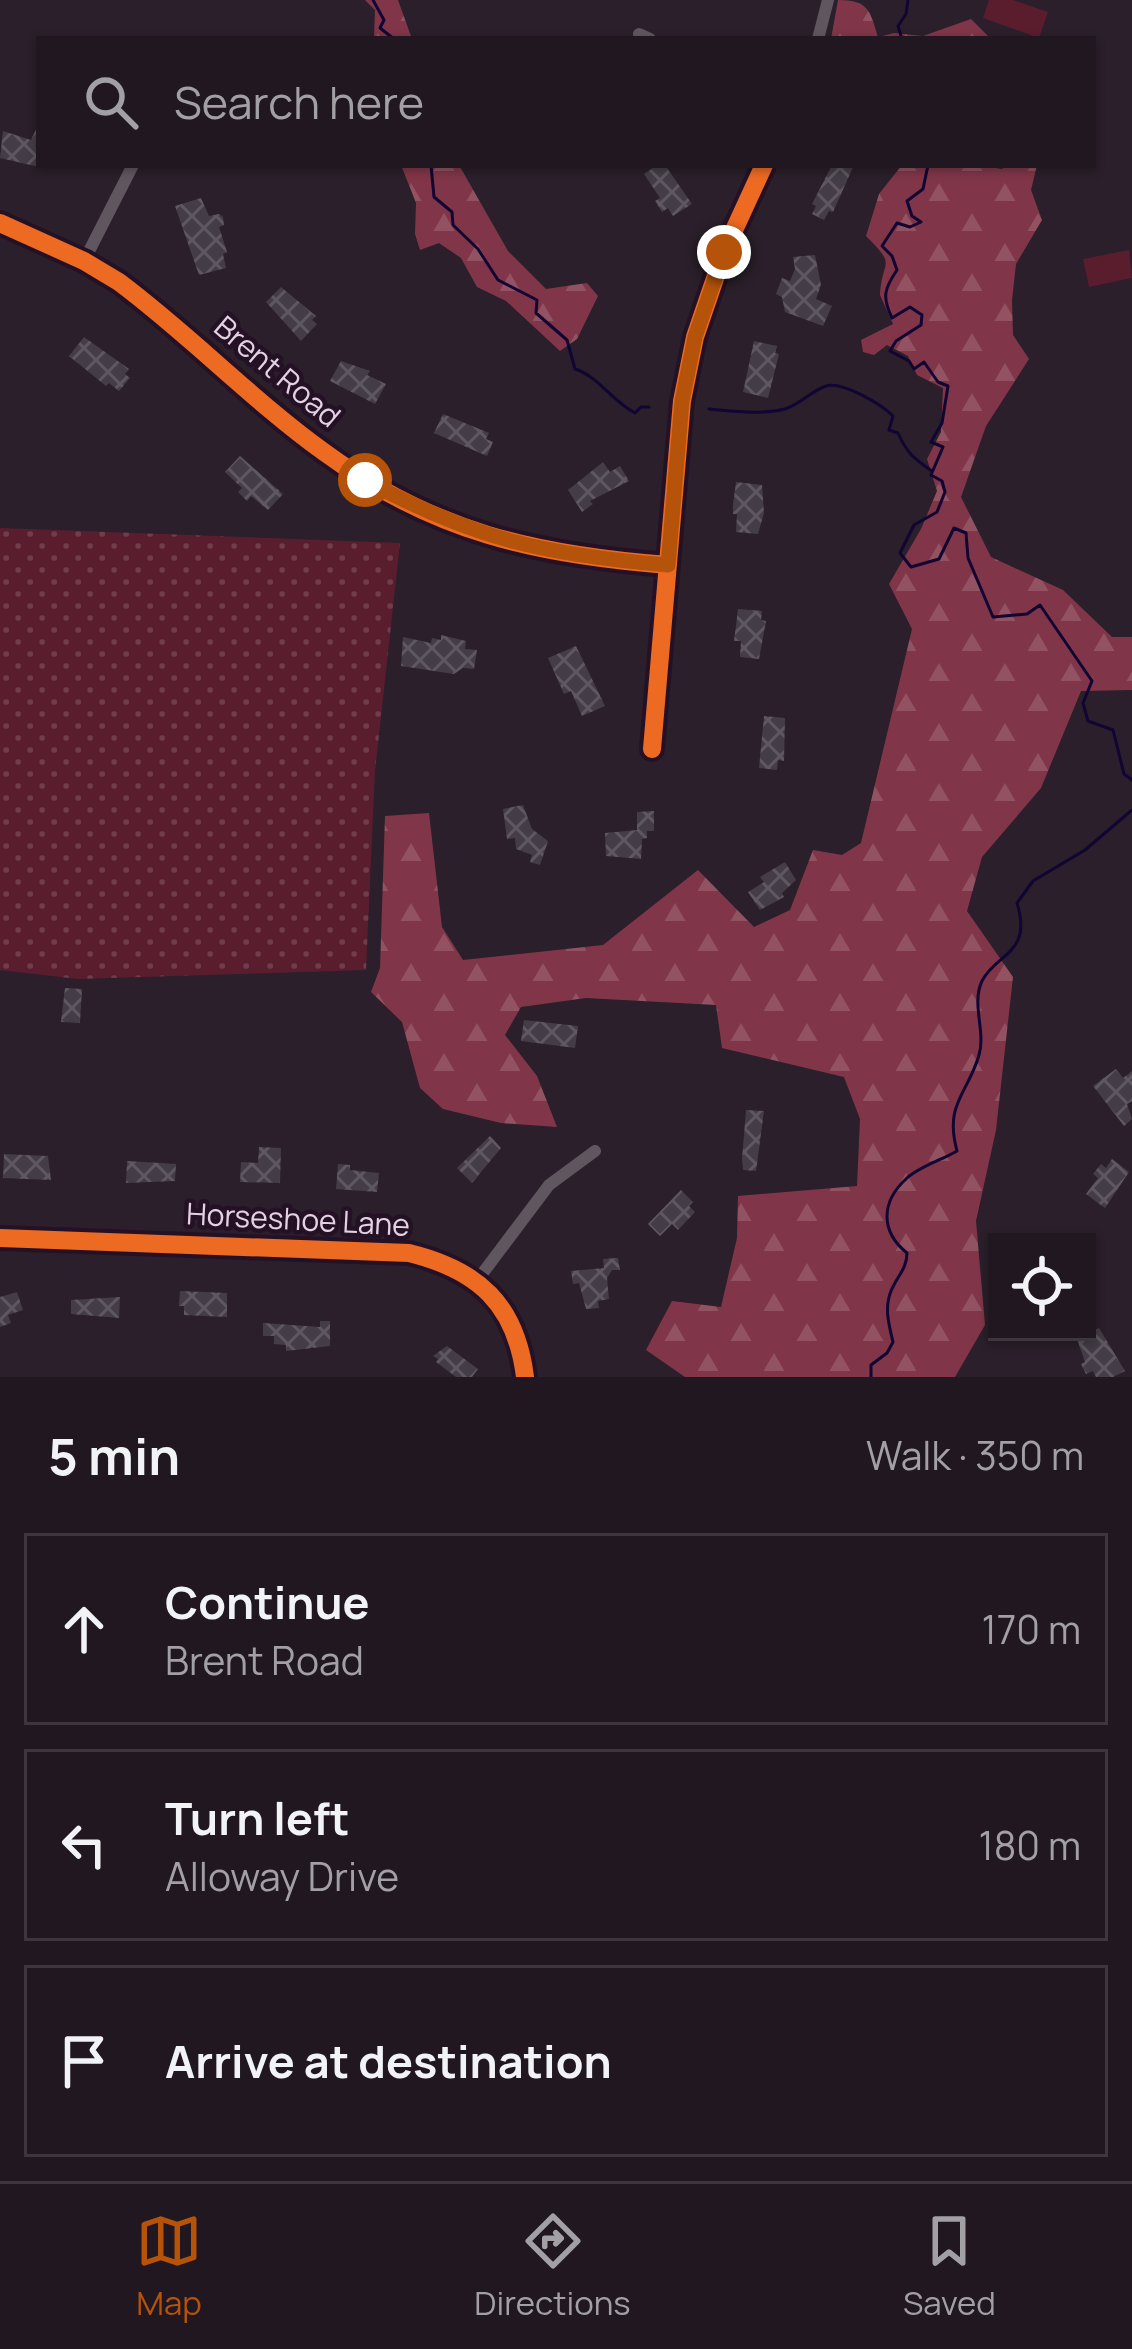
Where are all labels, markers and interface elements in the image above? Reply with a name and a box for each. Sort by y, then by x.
search box [36,36,1096,168]
icon: search [78,69,144,135]
text: Search here [174,71,424,133]
route end [697,225,751,279]
street label: Brent Road [206,306,350,436]
route start [338,453,392,507]
street label: Horseshoe Lane [185,1192,411,1245]
map controls [988,1233,1096,1341]
button: locate [988,1233,1096,1341]
text: 5 min [48,1421,180,1490]
text: Walk · 350 m [866,1428,1084,1482]
text: Continue [165,1571,370,1633]
icon: ahead [51,1596,117,1662]
text: 170 m [982,1602,1081,1656]
text: Brent Road [165,1633,364,1687]
text: Turn left [165,1787,350,1849]
icon: left [51,1812,117,1878]
text: 180 m [978,1818,1081,1872]
text: Alloway Drive [165,1849,399,1903]
icon: arrive [51,2028,117,2094]
text: Arrive at destination [165,2030,612,2092]
tab: Map [136,2208,202,2325]
tab: Directions [474,2208,631,2325]
tab: Saved [903,2208,996,2325]

